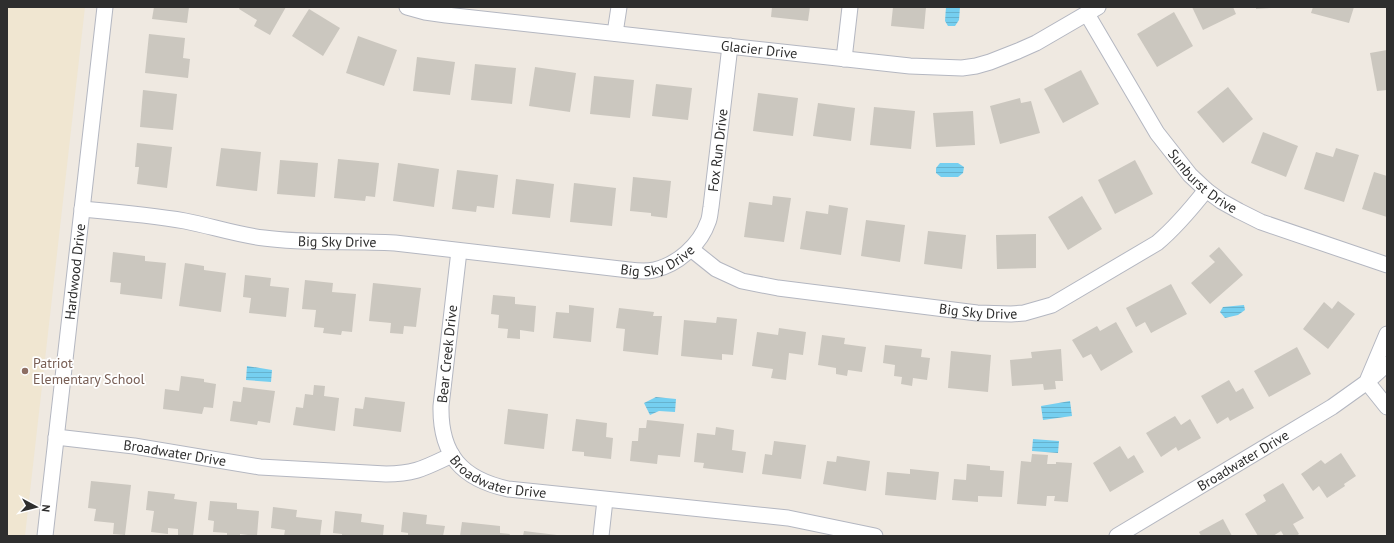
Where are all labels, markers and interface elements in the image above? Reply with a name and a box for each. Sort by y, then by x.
street label: Glacier Drive [720,36,798,63]
street label: Fox Run Drive [704,108,732,193]
street label: Sunburst Drive [1164,145,1240,217]
street label: Hardwood Drive [61,223,89,321]
street label: Big Sky Drive [298,232,377,251]
street label: Big Sky Drive [619,241,698,280]
street label: Big Sky Drive [938,299,1018,323]
street label: Bear Creek Drive [433,304,461,404]
place label: Patriot Elementary School [33,354,145,388]
marker: Patriot Elementary School [20,366,30,376]
street label: Broadwater Drive [1194,426,1292,495]
street label: Broadwater Drive [123,436,228,470]
street label: Broadwater Drive [446,452,547,502]
north arrow [16,487,56,527]
text: N [39,504,53,513]

